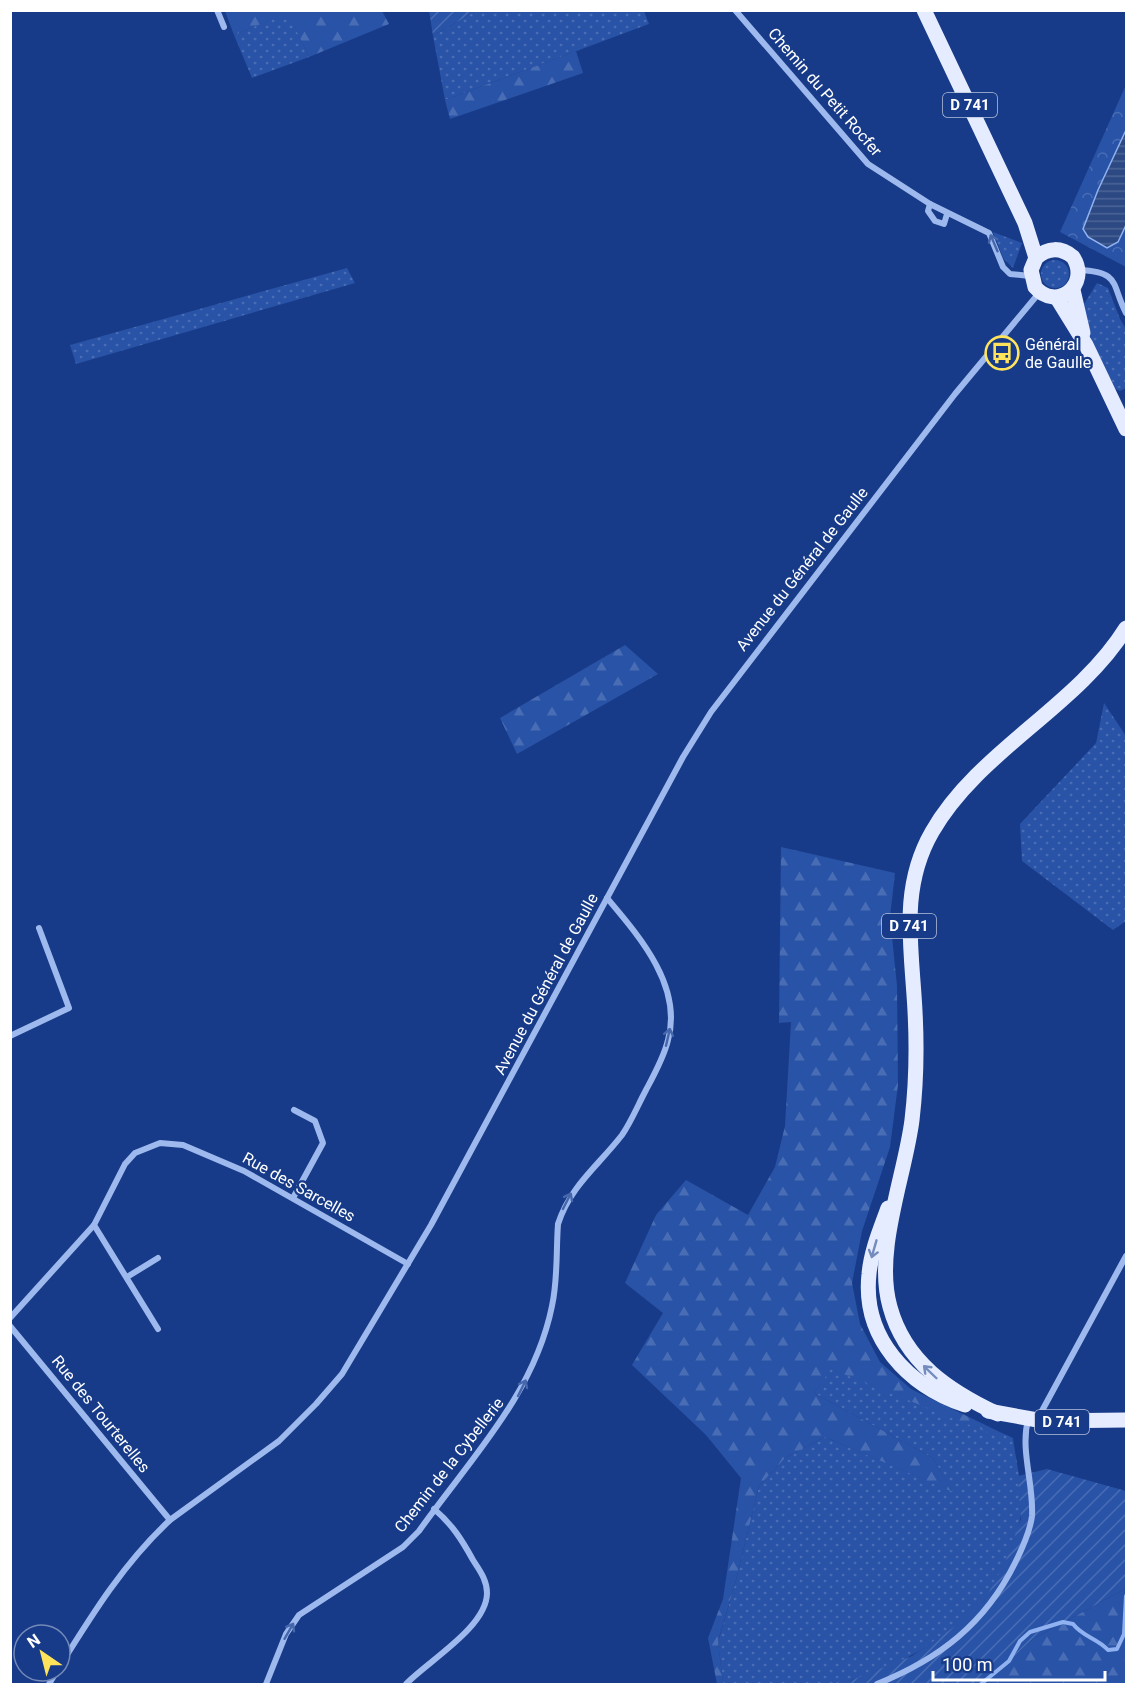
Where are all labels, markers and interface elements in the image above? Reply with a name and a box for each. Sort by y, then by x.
street label: Chemin du Petit Rocfer [764,24,886,160]
road number: D 741 [943,93,997,117]
one-way arrow [987,235,999,253]
bus stop icon: Général de Gaulle [984,335,1020,371]
place label: Général de Gaulle [1025,335,1091,372]
street label: Avenue du Général de Gaulle [732,483,872,655]
street label: Avenue du Général de Gaulle [490,890,602,1078]
road number: D 741 [882,914,936,938]
one-way arrow [663,1028,674,1047]
street label: Rue des Sarcelles [239,1148,359,1226]
one-way arrow [562,1193,573,1211]
one-way arrow [868,1239,879,1258]
street label: Rue des Tourterelles [48,1352,154,1476]
one-way arrow [923,1365,938,1380]
one-way arrow [516,1380,528,1398]
street label: Chemin de la Cybellerie [390,1394,508,1536]
road number: D 741 [1035,1410,1089,1434]
north arrow [12,1623,72,1683]
one-way arrow [283,1623,295,1640]
text: N [24,1630,44,1652]
scale bar [933,1644,1106,1682]
text: 100 m [942,1654,993,1675]

